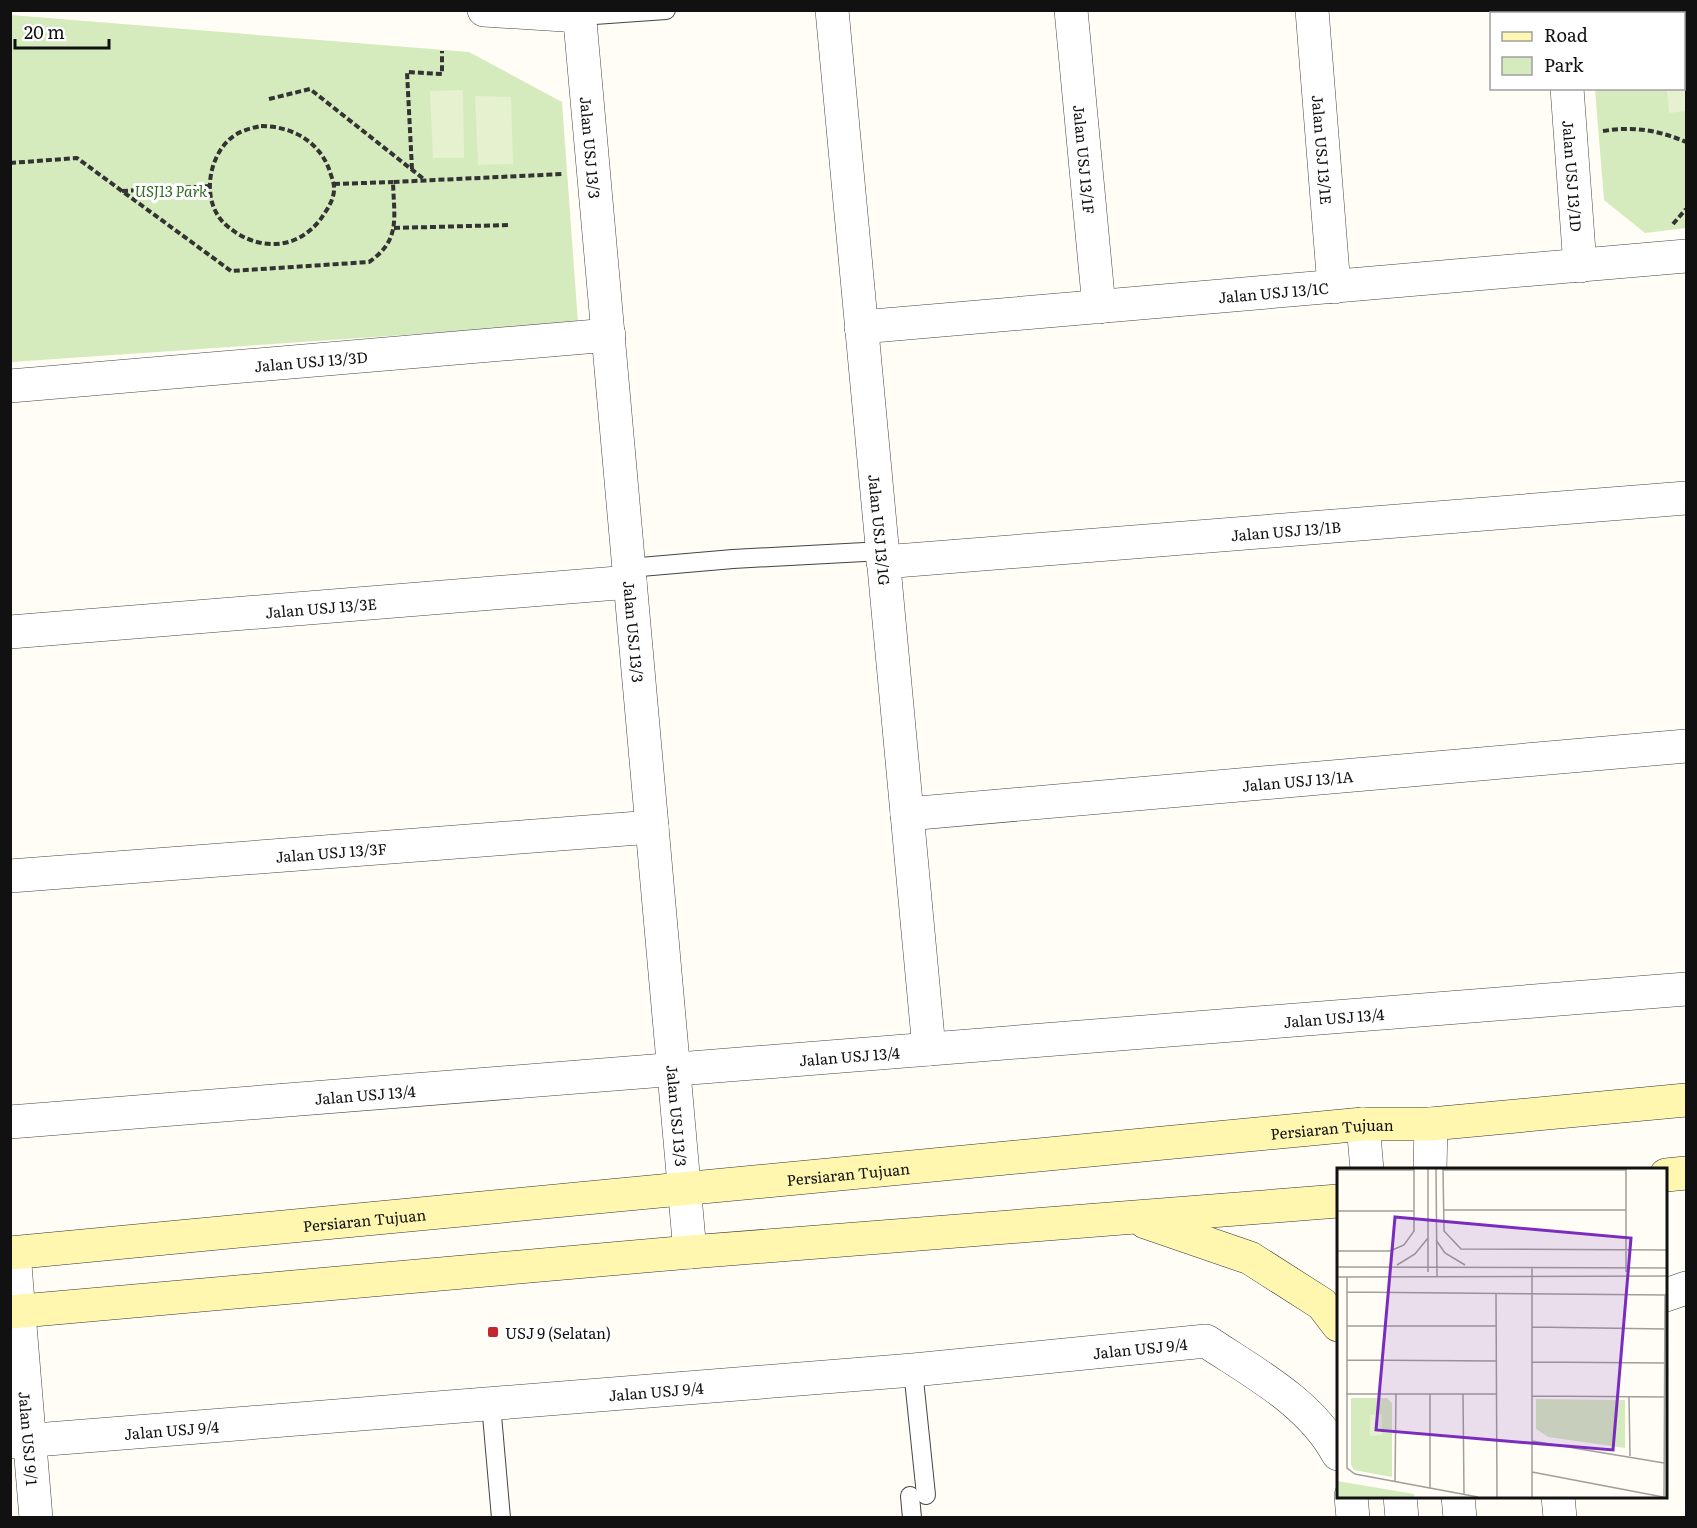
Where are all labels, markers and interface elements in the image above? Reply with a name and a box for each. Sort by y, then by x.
scale bar [15,12,110,50]
legend [1490,12,1685,90]
text: 20 m [24,18,65,45]
text: Road [1544,21,1588,48]
text: Park [1544,51,1585,78]
street label: Jalan USJ 13/1E [1307,94,1339,205]
street label: Jalan USJ 13/3 [575,95,607,199]
street label: Jalan USJ 13/1F [1068,104,1102,215]
street label: Jalan USJ 13/1D [1558,119,1589,232]
park label: USJ13 Park [135,179,208,202]
street label: Jalan USJ 13/1C [1217,275,1330,308]
street label: Jalan USJ 13/3D [253,344,369,377]
street label: Jalan USJ 13/1G [864,473,897,586]
street label: Jalan USJ 13/1B [1230,514,1342,546]
street label: Jalan USJ 13/3 [619,580,651,683]
street label: Jalan USJ 13/3E [264,591,378,623]
street label: Jalan USJ 13/1A [1241,764,1354,796]
street label: Jalan USJ 13/3F [275,836,388,867]
street label: Jalan USJ 13/4 [1282,1001,1385,1032]
street label: Jalan USJ 13/4 [798,1040,901,1071]
street label: Jalan USJ 13/3 [662,1064,694,1168]
street label: Jalan USJ 13/4 [314,1078,416,1109]
street label: Persiaran Tujuan [1269,1113,1394,1144]
street label: Persiaran Tujuan [786,1156,911,1190]
inset map [1337,1168,1667,1498]
street label: Persiaran Tujuan [302,1202,427,1237]
place label: USJ 9 (Selatan) [505,1321,611,1344]
marker: USJ 9 (Selatan) [486,1325,500,1339]
street label: Jalan USJ 9/4 [1092,1331,1188,1364]
street label: Jalan USJ 9/4 [608,1375,704,1406]
street label: Jalan USJ 9/1 [14,1390,45,1486]
street label: Jalan USJ 9/4 [123,1414,220,1444]

